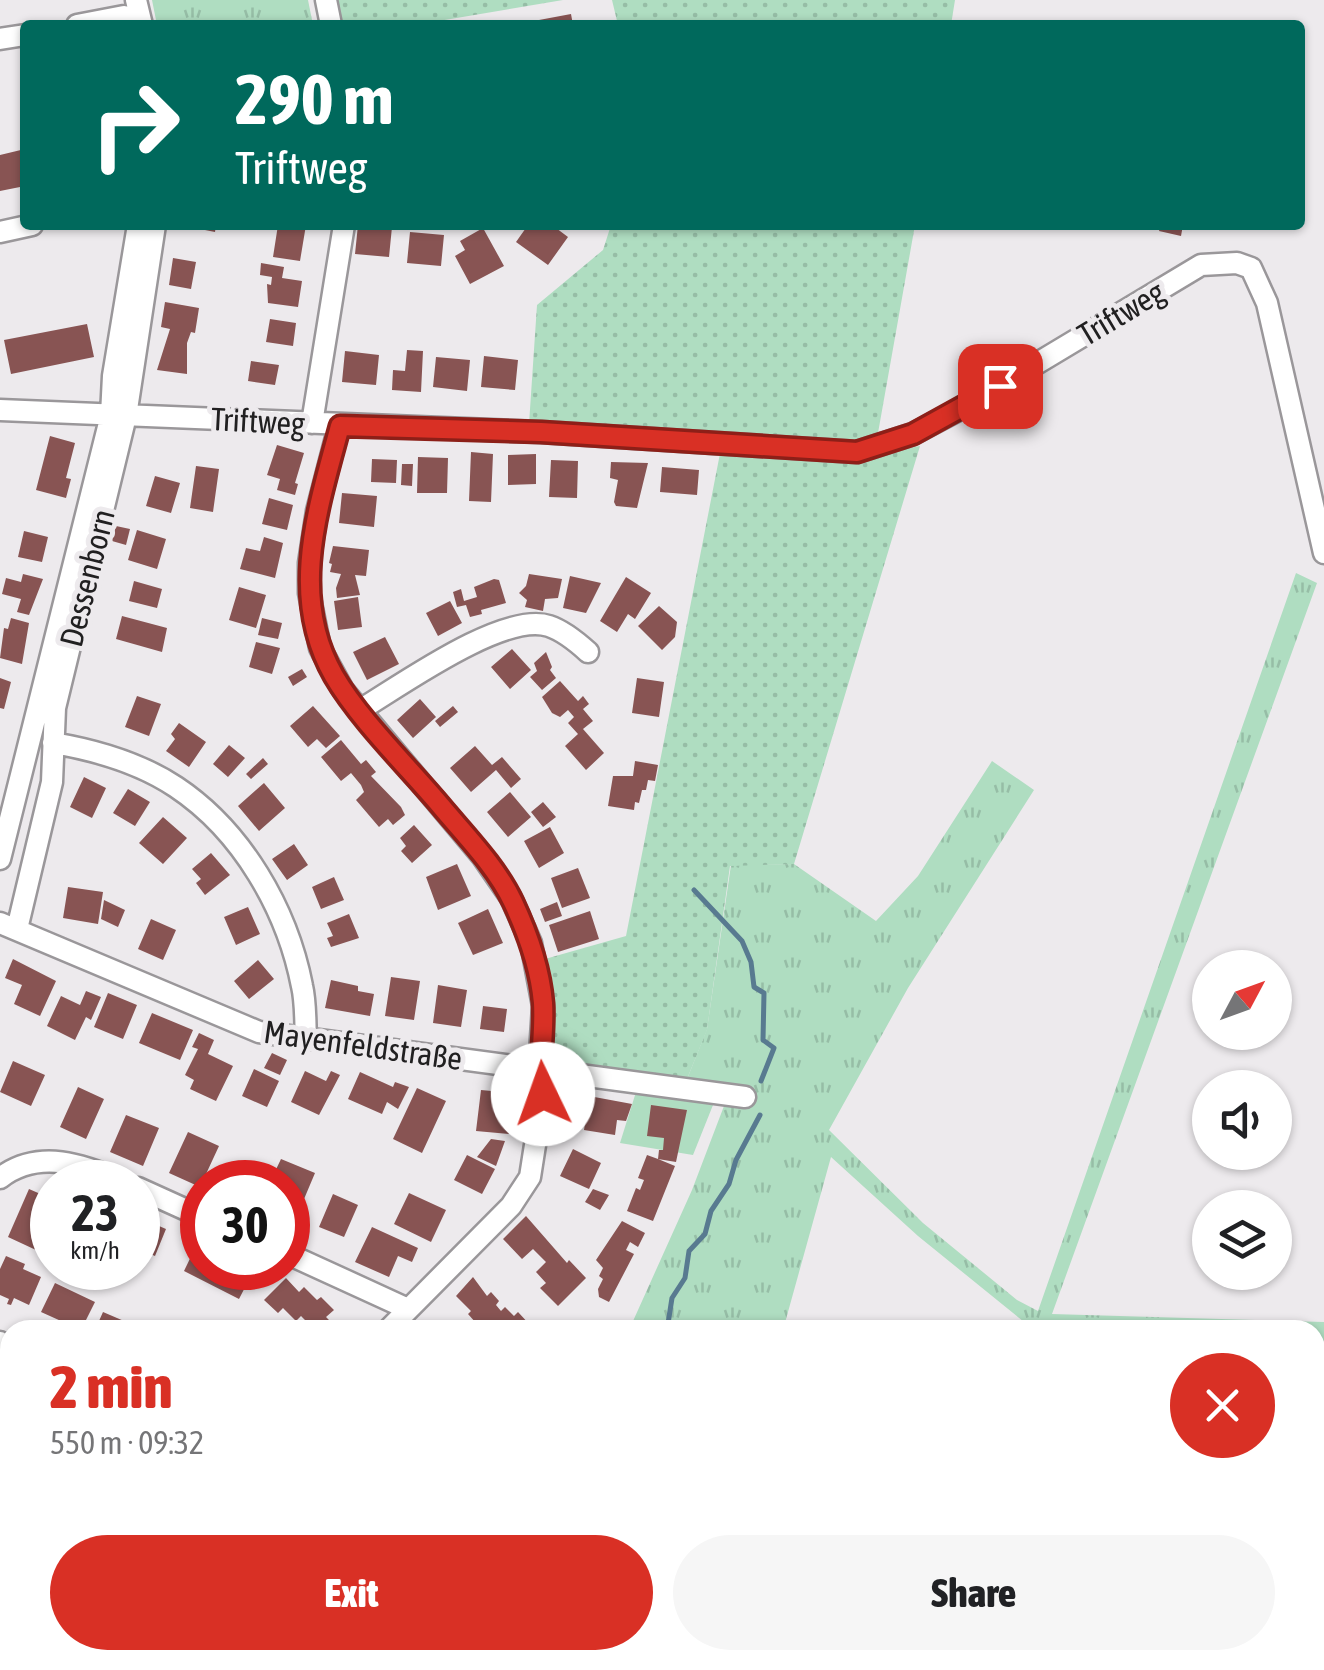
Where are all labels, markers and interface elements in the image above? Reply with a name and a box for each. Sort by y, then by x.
text: 290 m [235,59,394,139]
icon: right [70,60,200,190]
text: Triftweg [235,142,367,194]
street label: Triftweg [1071,273,1171,353]
pin [958,344,1043,429]
icon: arrive [973,359,1028,414]
street label: Triftweg [210,400,306,442]
street label: Dessenborn [52,505,122,651]
north arrow [1192,950,1292,1050]
map controls [1192,950,1292,1290]
street label: Mayenfeldstraße [262,1013,464,1077]
position arrow [491,1042,595,1146]
button: sound [1192,1070,1292,1170]
speed limit sign: 30 [180,1160,310,1290]
text: 23 [71,1184,118,1242]
button: layers [1192,1190,1292,1290]
text: km/h [70,1236,120,1264]
text: 2 min [50,1352,173,1421]
button: close [1170,1353,1275,1458]
text: 550 m · 09:32 [50,1424,204,1461]
button: Exit [50,1535,653,1650]
button: Share [673,1535,1275,1650]

